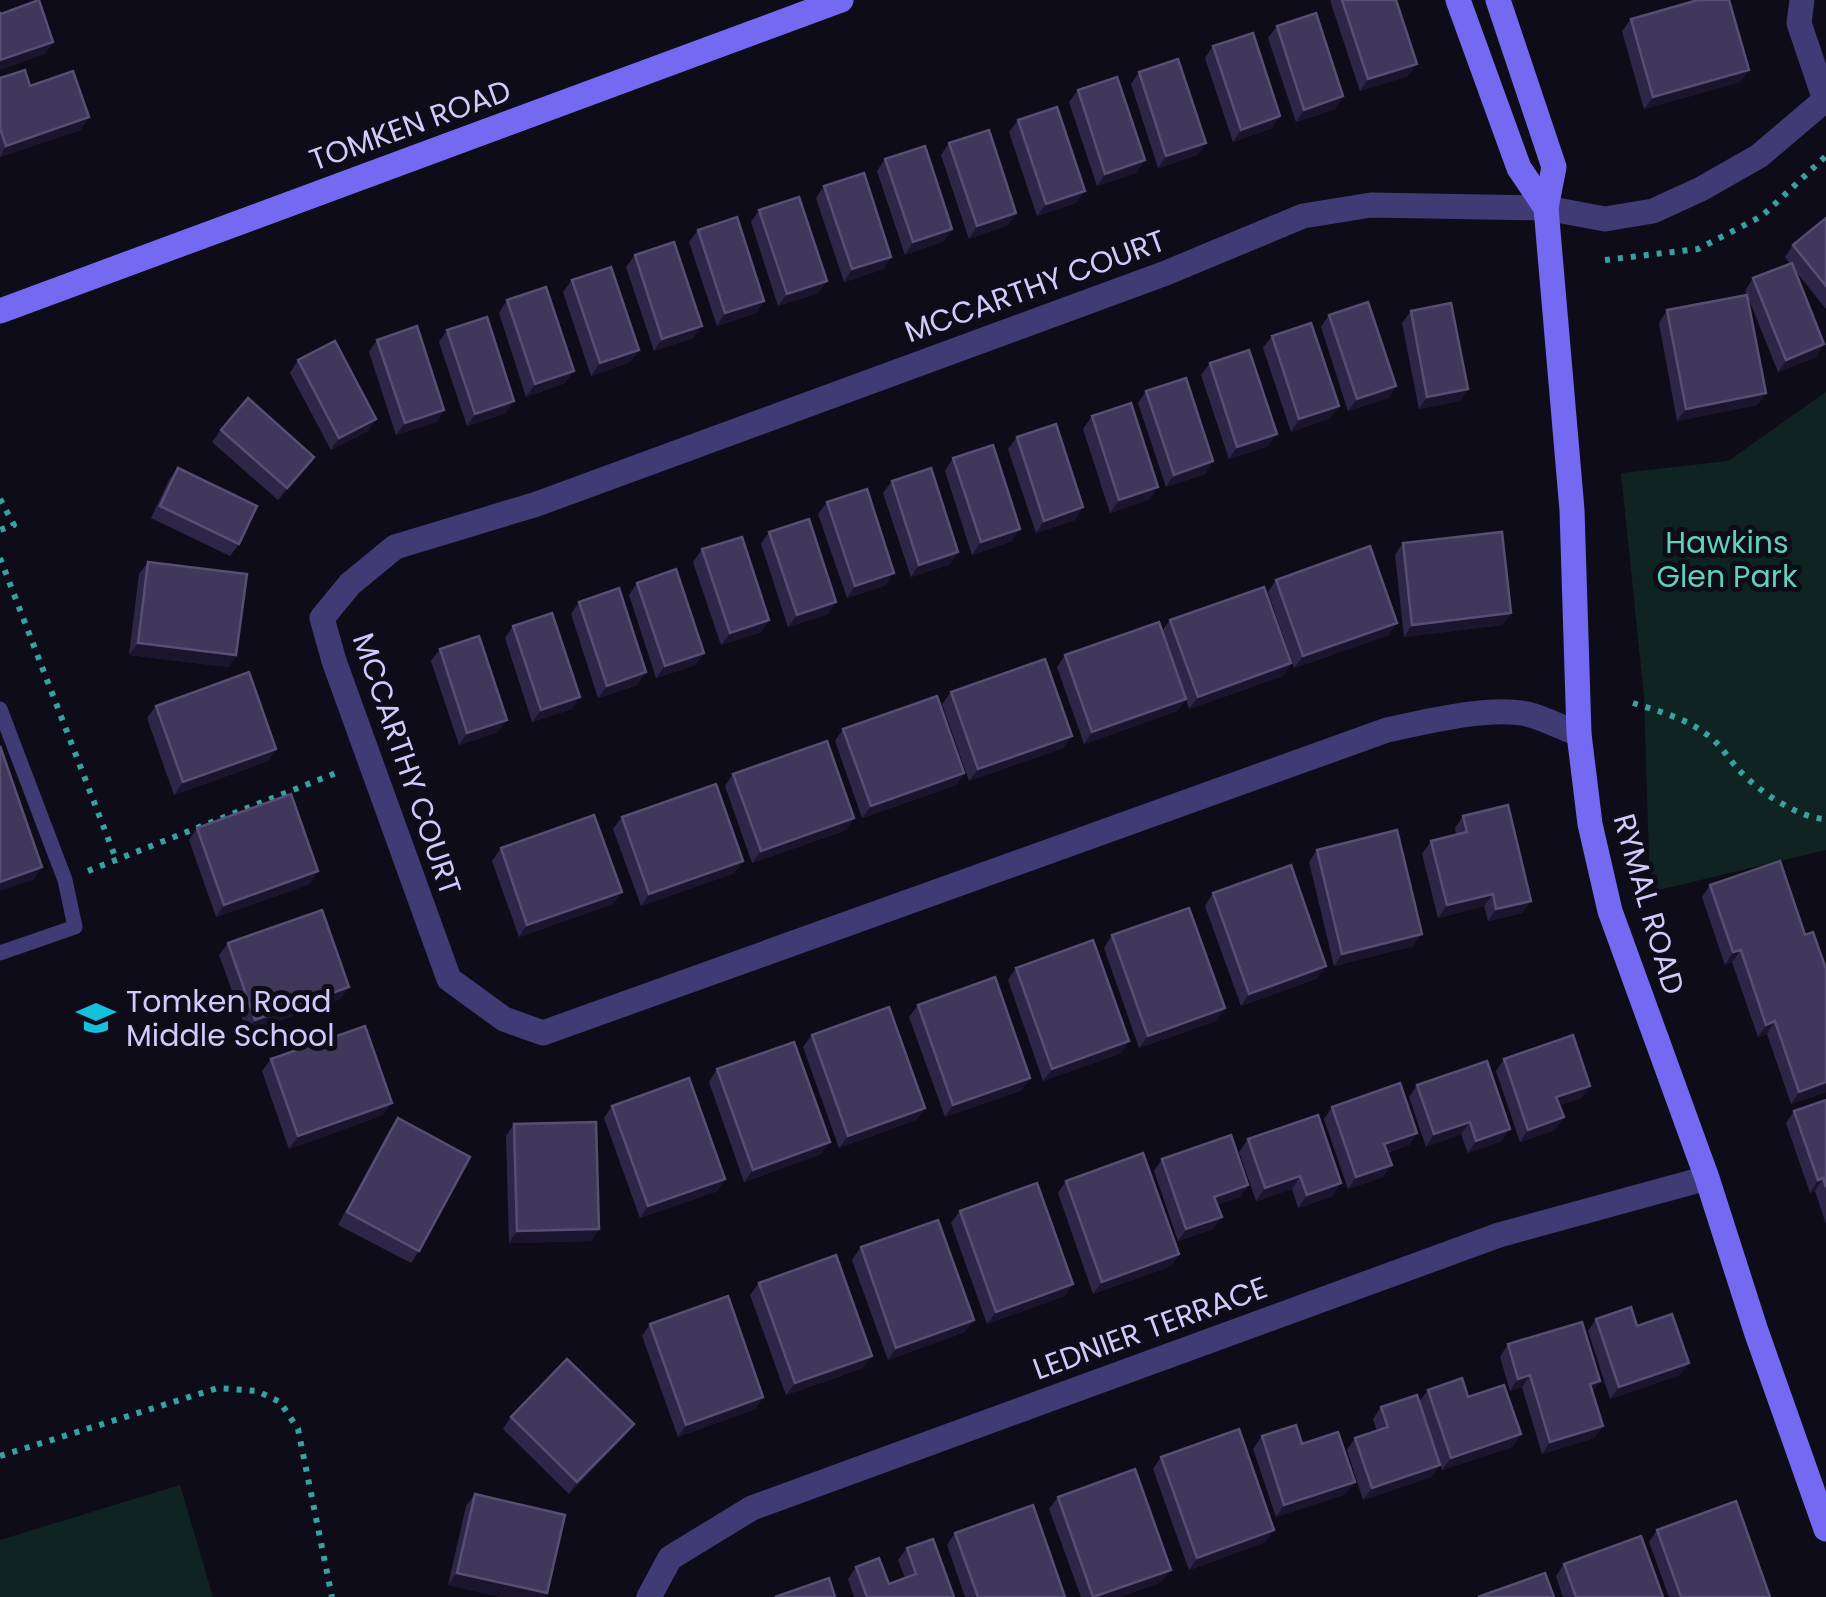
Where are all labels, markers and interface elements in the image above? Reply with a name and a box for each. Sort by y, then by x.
street label: TOMKEN ROAD [303,69,517,181]
street label: MCCARTHY COURT [899,219,1171,353]
park label: Hawkins Glen Park [1657,521,1798,598]
street label: MCCARTHY COURT [342,627,472,901]
street label: RYMAL ROAD [1603,809,1695,999]
place label: Tomken Road Middle School [126,980,335,1057]
school or university icon: Tomken Road Middle School [75,997,117,1039]
street label: LEDNIER TERRACE [1027,1266,1273,1390]

